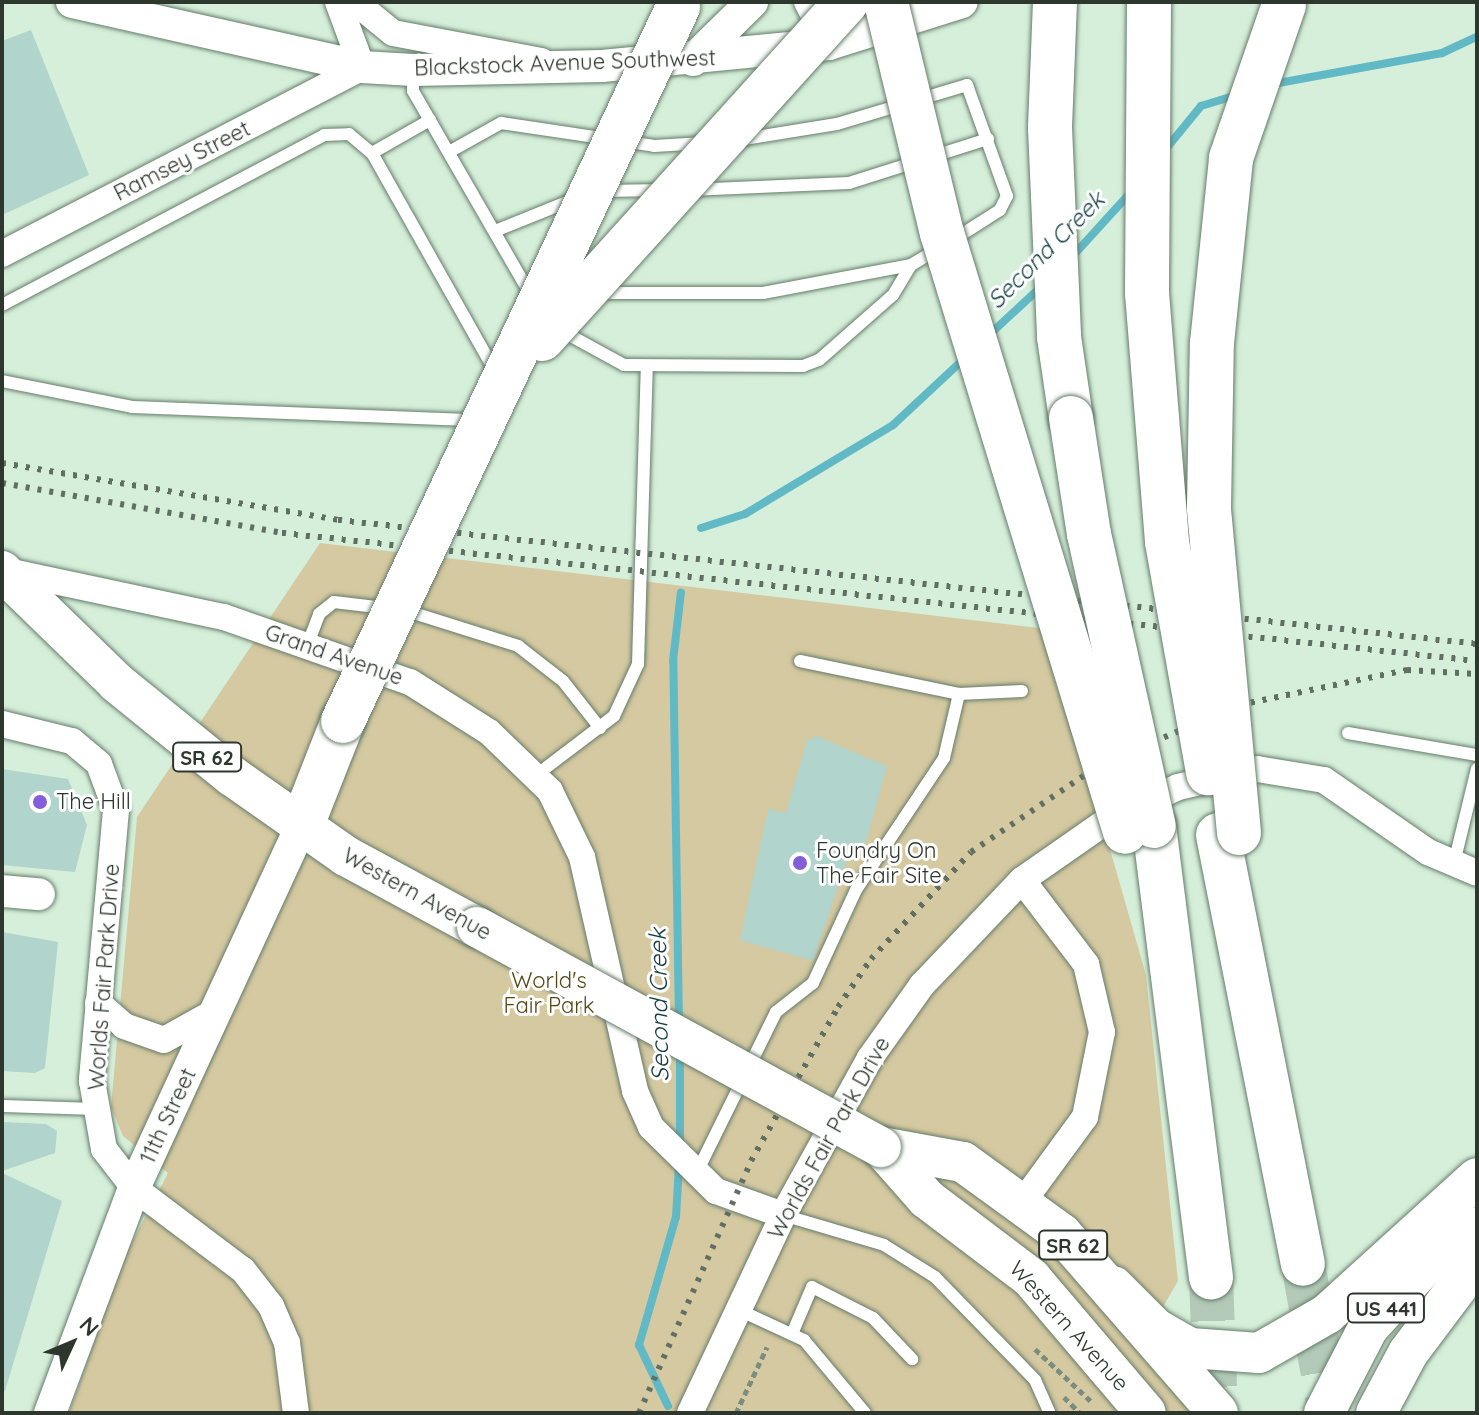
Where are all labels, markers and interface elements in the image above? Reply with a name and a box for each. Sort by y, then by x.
street label: Blackstock Avenue Southwest [414,45,716,81]
street label: Ramsey Street [109,115,255,207]
water label: Second Creek [982,186,1110,314]
street label: Grand Avenue [262,619,406,691]
road number: SR 62 [171,741,243,773]
place label: The Hill [56,789,131,815]
marker: The Hill [31,793,49,811]
place label: Foundry On The Fair Site [816,837,942,888]
street label: Western Avenue [338,842,496,946]
marker: Foundry On The Fair Site [791,854,809,872]
street label: Worlds Fair Park Drive [83,863,125,1091]
water label: Second Creek [643,928,675,1082]
park label: World's Fair Park [503,967,595,1018]
street label: Worlds Fair Park Drive [762,1032,896,1244]
street label: 11th Street [134,1064,202,1168]
road number: SR 62 [1037,1229,1109,1261]
street label: Western Avenue [1004,1256,1134,1396]
road number: US 441 [1346,1292,1426,1324]
north arrow [32,1303,112,1383]
text: N [74,1311,105,1342]

